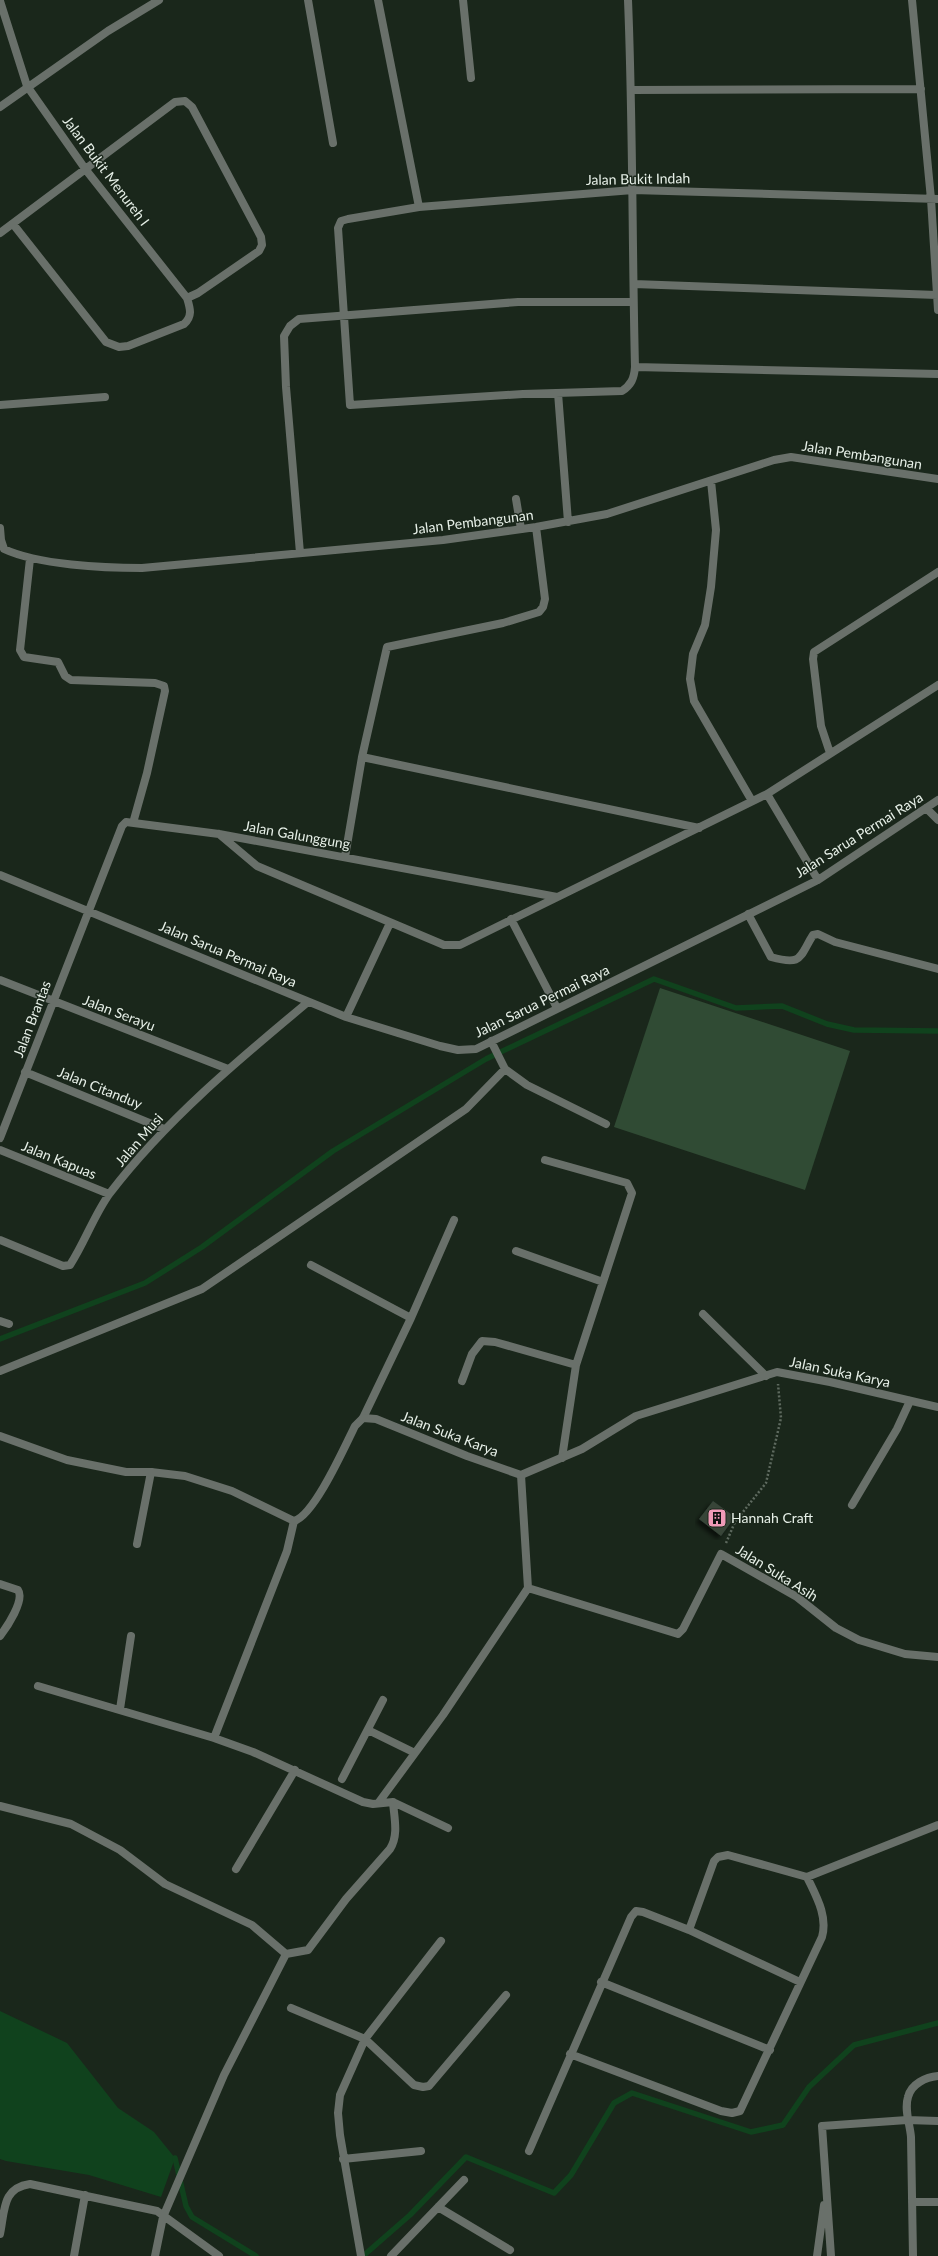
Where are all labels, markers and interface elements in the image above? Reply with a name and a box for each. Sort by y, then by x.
street label: Jalan Bukit Menureh I [59,112,153,229]
street label: Jalan Bukit Indah [586,169,690,188]
street label: Jalan Pembangunan [801,437,923,472]
street label: Jalan Pembangunan [412,506,534,537]
street label: Jalan Sarua Permai Raya [792,788,926,881]
street label: Jalan Galunggung [243,817,352,852]
street label: Jalan Sarua Permai Raya [157,917,299,990]
street label: Jalan Sarua Permai Raya [472,961,612,1041]
street label: Jalan Brantas [9,978,54,1060]
street label: Jalan Serayu [81,991,158,1034]
street label: Jalan Citanduy [55,1063,146,1112]
street label: Jalan Musi [111,1110,166,1170]
street label: Jalan Kapuas [19,1137,99,1182]
street label: Jalan Suka Karya [788,1353,892,1390]
street label: Jalan Suka Karya [399,1407,501,1460]
building icon: Hannah Craft [706,1507,728,1529]
place label: Hannah Craft [731,1509,814,1526]
street label: Jalan Suka Asih [733,1541,821,1605]

